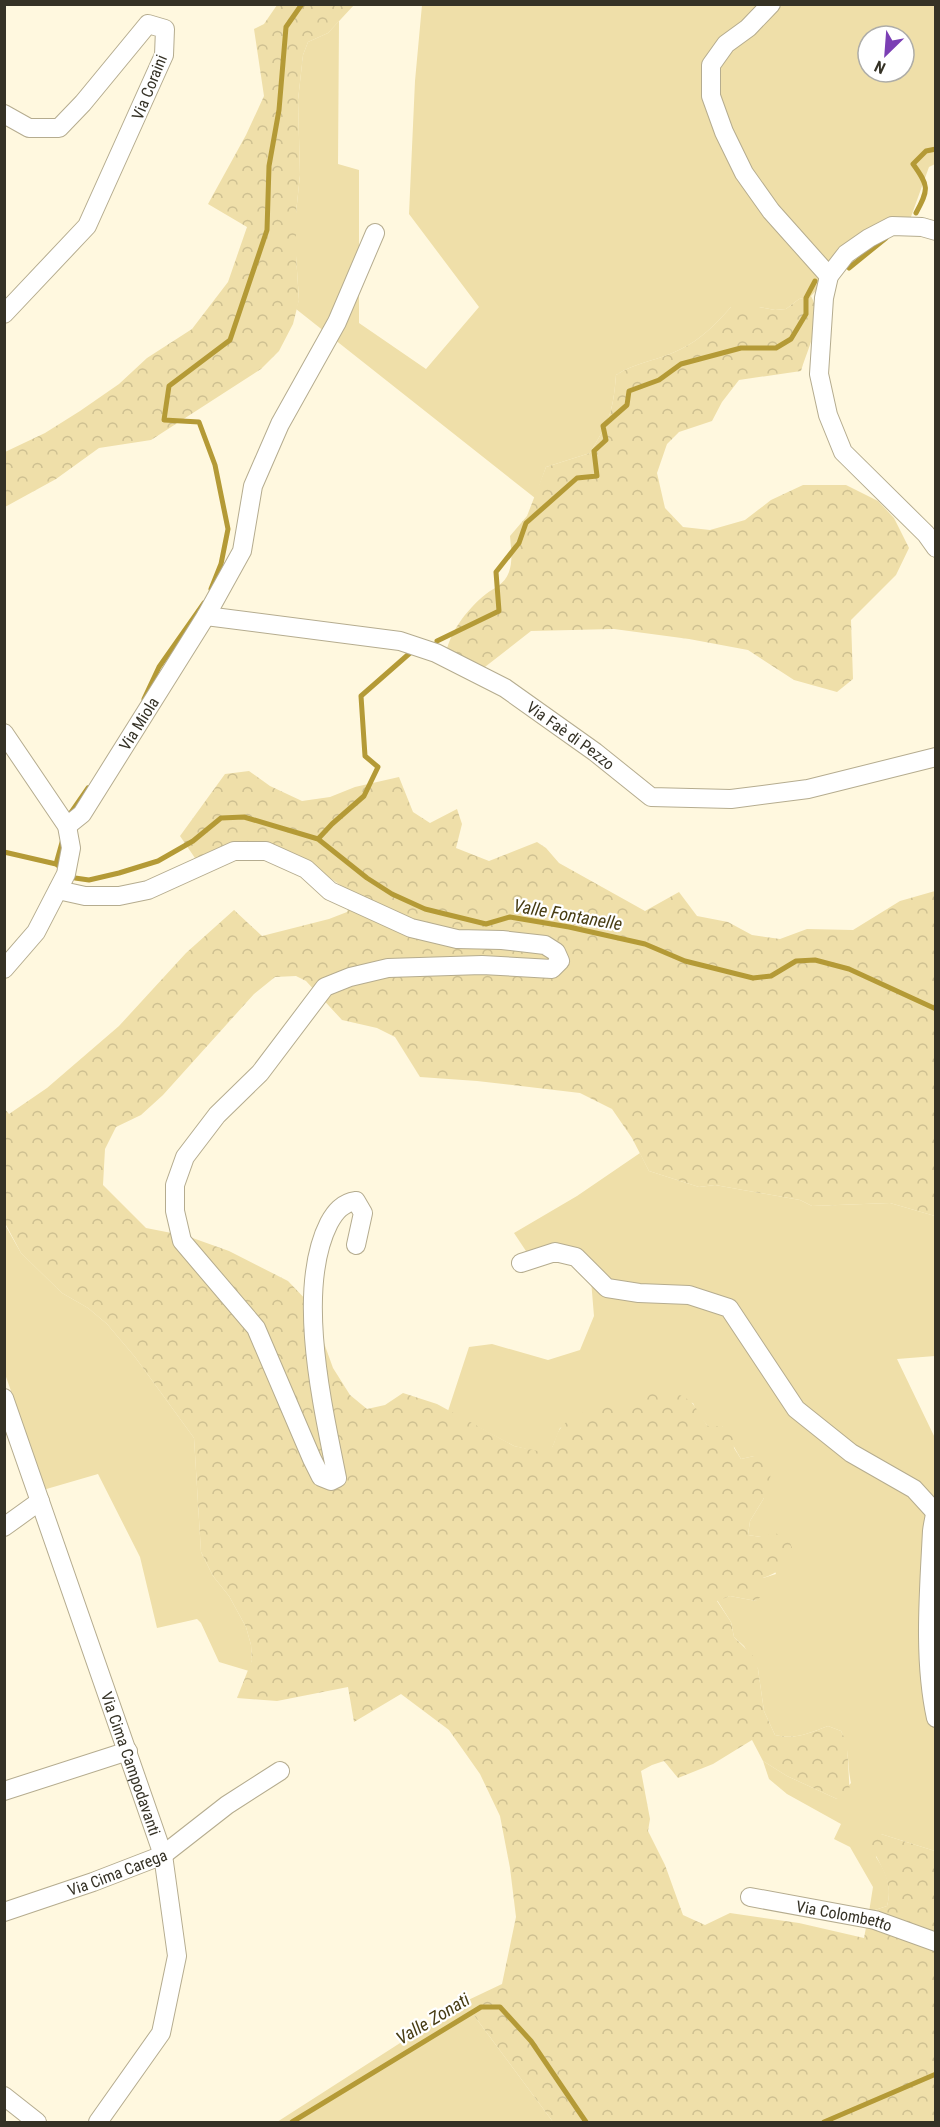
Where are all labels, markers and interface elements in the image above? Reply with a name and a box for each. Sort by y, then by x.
north arrow [856,24,916,84]
street label: Via Coraini [128,52,171,122]
text: N [871,56,888,78]
street label: Via Miola [115,694,163,754]
street label: Via Faè di Pezzo [523,698,618,774]
water label: Valle Fontanelle [512,895,624,934]
street label: Via Cima Campodavanti [97,1689,164,1838]
street label: Via Cima Carega [65,1845,170,1900]
street label: Via Colombetto [795,1897,895,1935]
water label: Valle Zonati [392,1988,474,2049]

